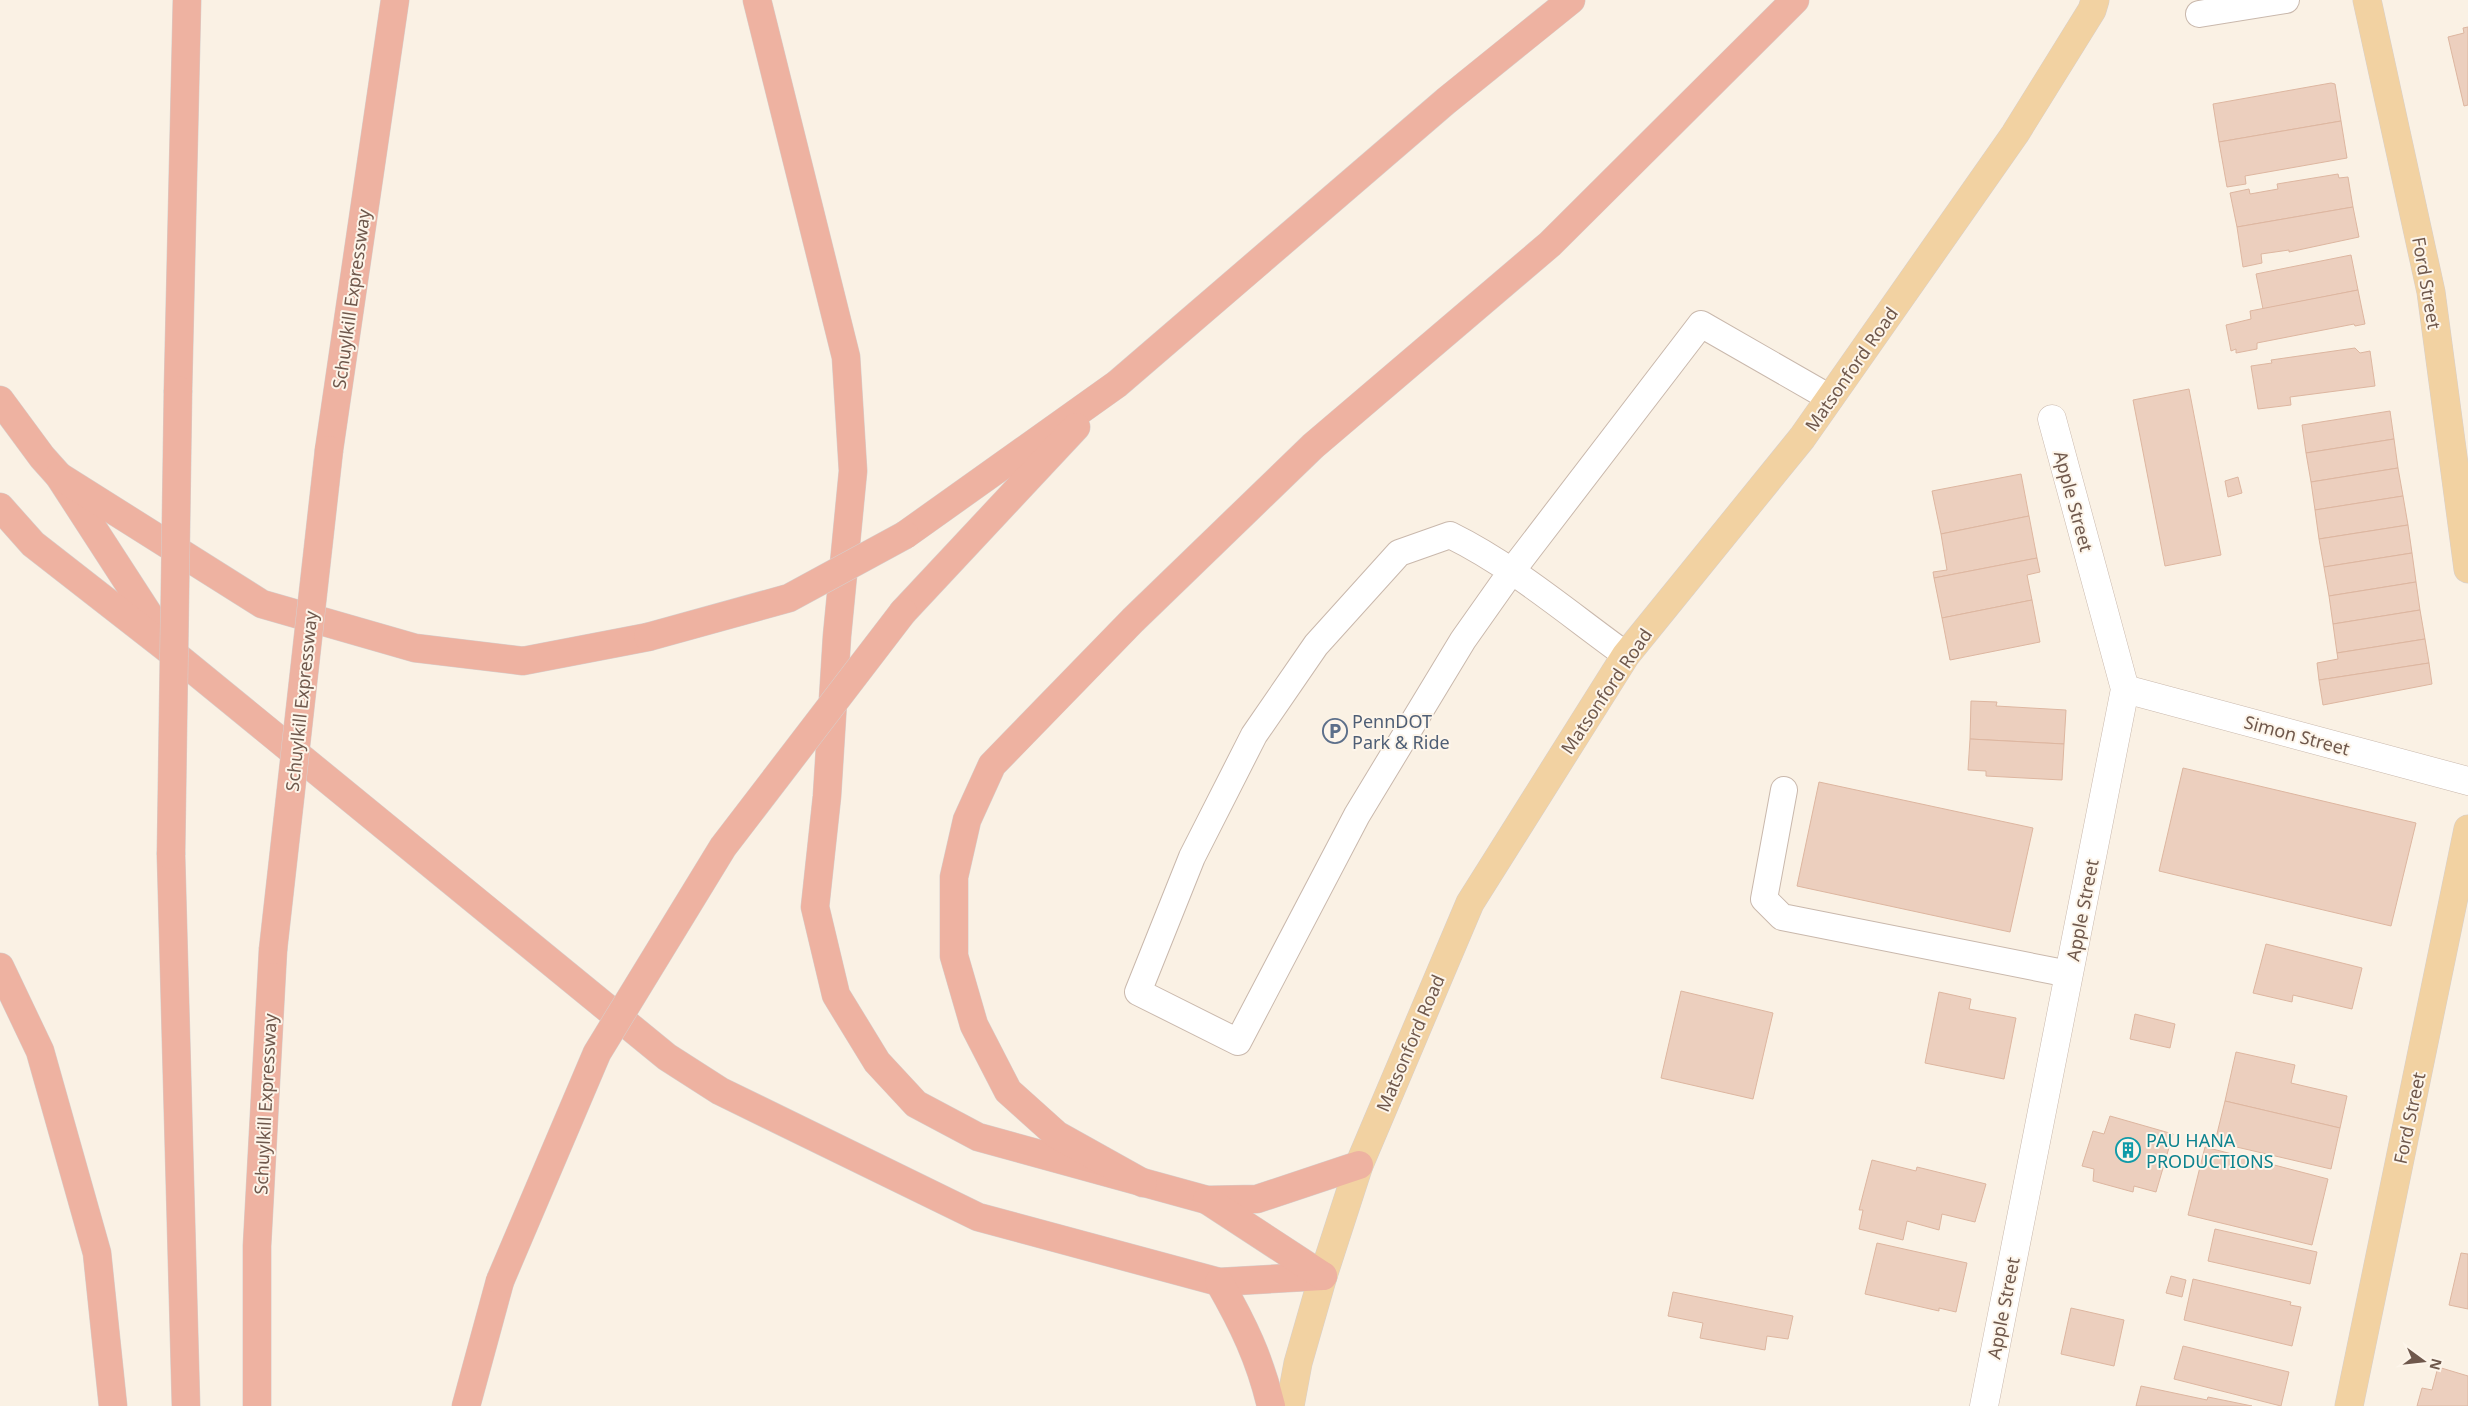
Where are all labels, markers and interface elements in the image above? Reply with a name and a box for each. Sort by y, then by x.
street label: Schuylkill Expressway [326,207,376,390]
street label: Ford Street [2407,235,2447,332]
street label: Matsonford Road [1799,302,1903,436]
street label: Apple Street [2049,448,2099,555]
street label: Schuylkill Expressway [280,609,322,792]
street label: Matsonford Road [1555,623,1657,759]
place label: PennDOT Park & Ride [1352,709,1450,754]
street label: Simon Street [2242,709,2353,761]
parking icon: PennDOT Park & Ride [1322,718,1348,744]
street label: Apple Street [2060,856,2104,963]
street label: Matsonford Road [1370,971,1450,1115]
street label: Schuylkill Expressway [248,1012,282,1195]
street label: Ford Street [2388,1069,2431,1166]
place label: PAU HANA PRODUCTIONS [2146,1128,2274,1173]
building icon: PAU HANA PRODUCTIONS [2115,1137,2141,1163]
street label: Apple Street [1981,1254,2025,1361]
north arrow [2398,1336,2448,1386]
text: N [2425,1357,2447,1372]

